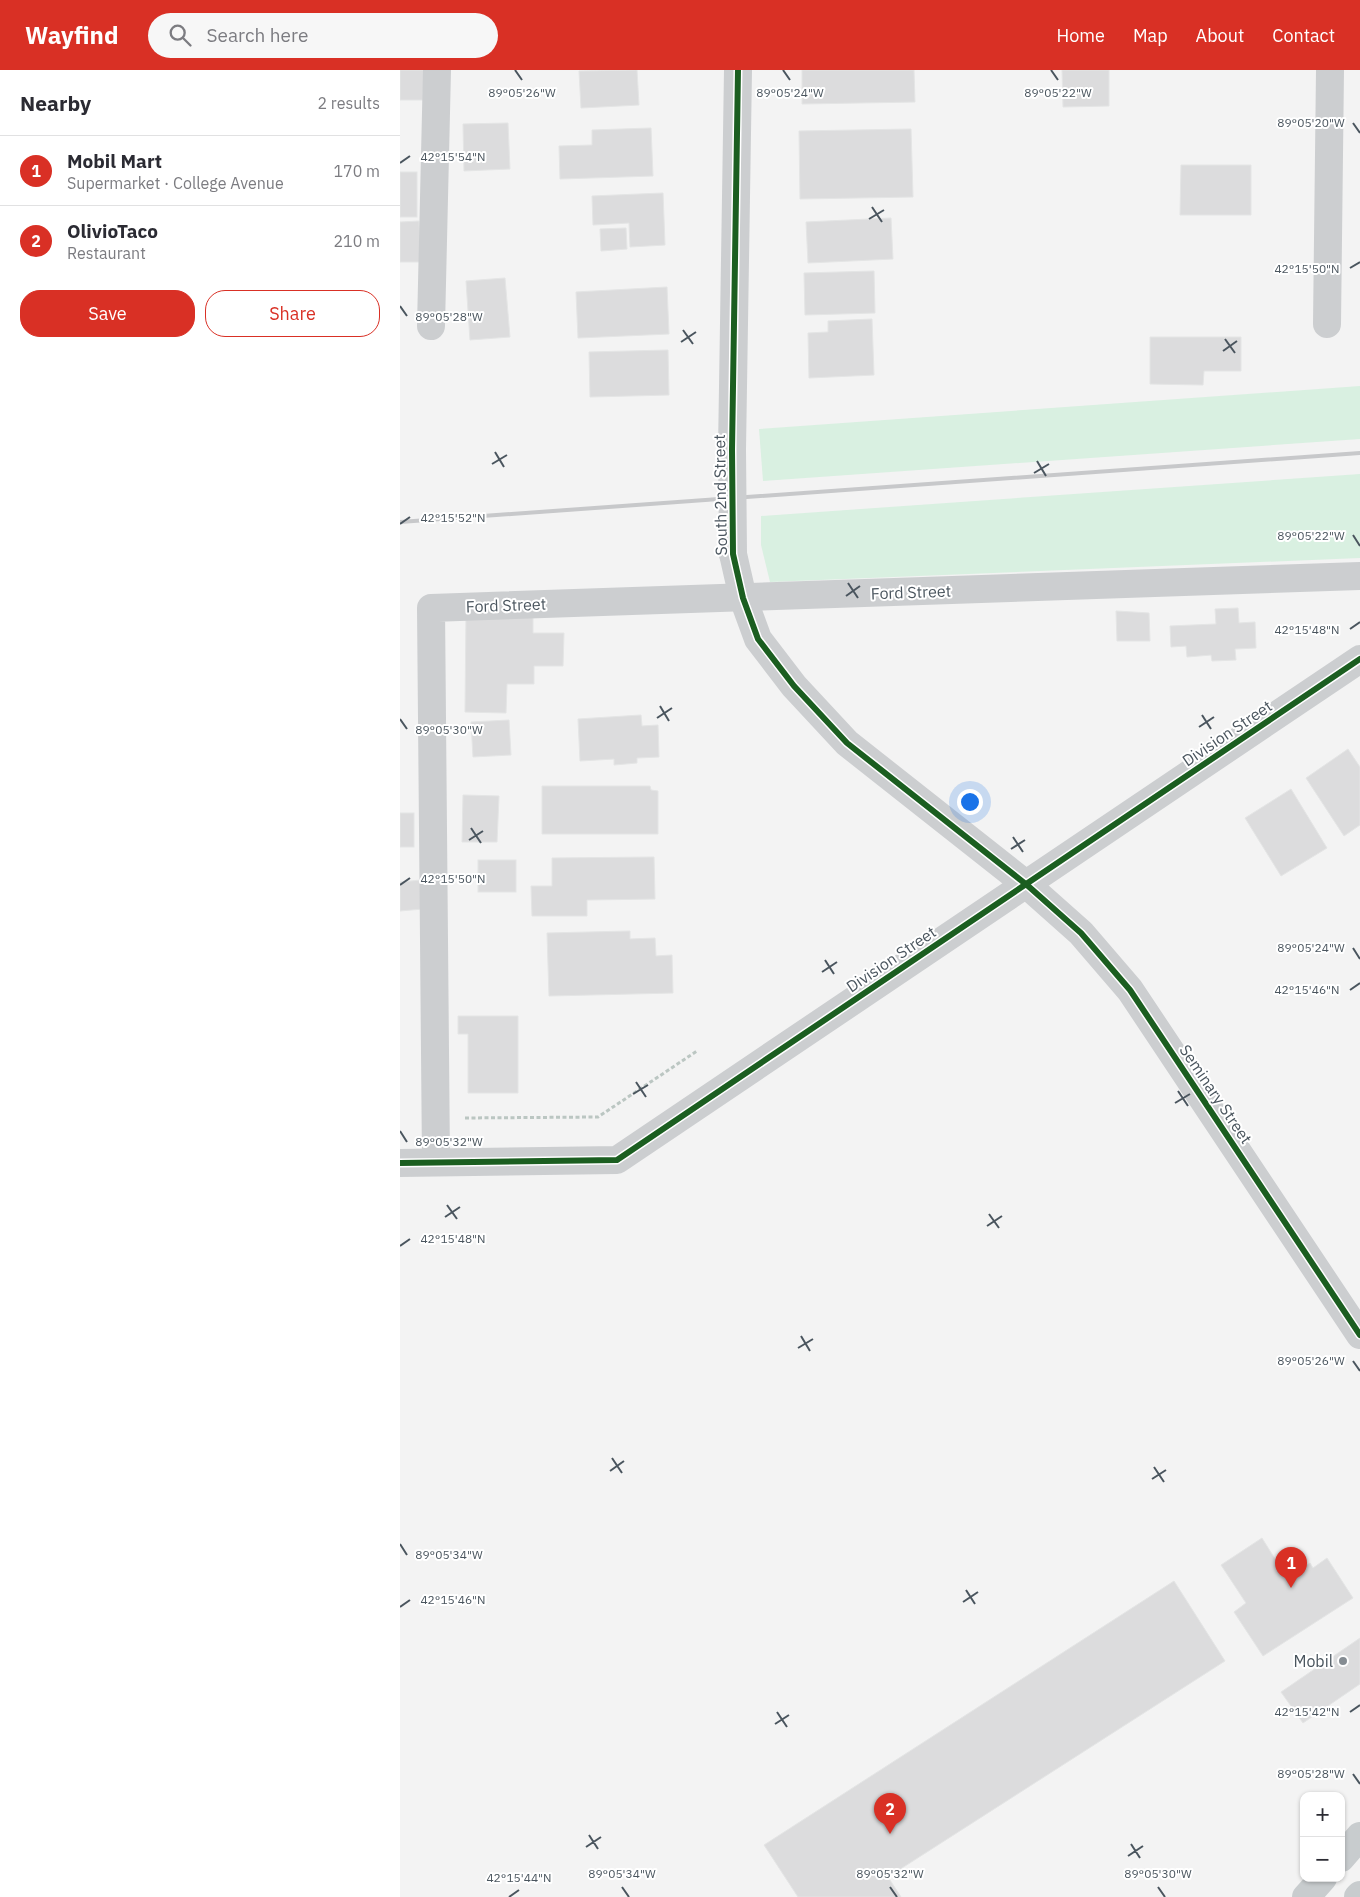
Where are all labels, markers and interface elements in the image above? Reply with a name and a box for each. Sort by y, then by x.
search box [148,13,498,58]
text: Wayfind [25,19,118,51]
icon: search [166,21,194,49]
text: Search here [206,23,308,47]
text: Home [1057,24,1105,47]
text: Map [1133,24,1168,47]
text: About [1196,24,1244,47]
text: Contact [1272,24,1335,47]
text: 89°05'26"W [488,85,556,100]
text: 89°05'24"W [756,85,824,100]
text: 89°05'22"W [1024,85,1092,100]
text: Nearby [20,89,91,117]
text: 2 results [317,93,380,113]
text: 89°05'20"W [1277,115,1345,130]
text: Mobil Mart [67,149,162,173]
text: 42°15'54"N [420,149,486,164]
text: 1 [31,161,41,181]
text: 170 m [333,161,380,181]
text: Supermarket · College Avenue [67,173,284,193]
text: OlivioTaco [67,219,158,243]
text: 2 [31,231,41,251]
text: 210 m [333,231,380,251]
text: Restaurant [67,243,146,263]
text: 42°15'50"N [1274,261,1340,276]
button: Save [20,290,195,337]
button: Share [205,290,380,337]
text: 89°05'28"W [415,309,483,324]
street label: South 2nd Street [709,434,731,556]
text: 42°15'52"N [420,510,486,525]
text: 89°05'22"W [1277,528,1345,543]
street label: Ford Street [871,581,951,603]
street label: Ford Street [466,594,546,616]
text: 42°15'48"N [1274,622,1340,637]
street label: Division Street [1178,696,1276,770]
text: 89°05'30"W [415,722,483,737]
your location [957,789,983,815]
text: 42°15'50"N [420,871,486,886]
street label: Division Street [842,922,940,996]
text: 89°05'24"W [1277,940,1345,955]
text: 42°15'46"N [1274,982,1340,997]
street label: Seminary Street [1175,1041,1257,1147]
text: 89°05'32"W [415,1134,483,1149]
text: 42°15'48"N [420,1231,486,1246]
text: 89°05'26"W [1277,1353,1345,1368]
text: 89°05'34"W [415,1547,483,1562]
pin: 1 [1275,1547,1307,1588]
text: 42°15'46"N [420,1592,486,1607]
place label: Mobil [1293,1651,1333,1671]
marker: Mobil [1337,1655,1349,1667]
text: 42°15'42"N [1274,1704,1340,1719]
text: 89°05'28"W [1277,1766,1345,1781]
map controls [1300,1792,1345,1882]
button: + [1300,1792,1345,1837]
pin: 2 [874,1793,906,1834]
button: − [1300,1837,1345,1882]
text: 89°05'34"W [588,1866,656,1881]
text: 89°05'32"W [856,1866,924,1881]
text: 89°05'30"W [1124,1866,1192,1881]
text: 42°15'44"N [486,1870,552,1885]

